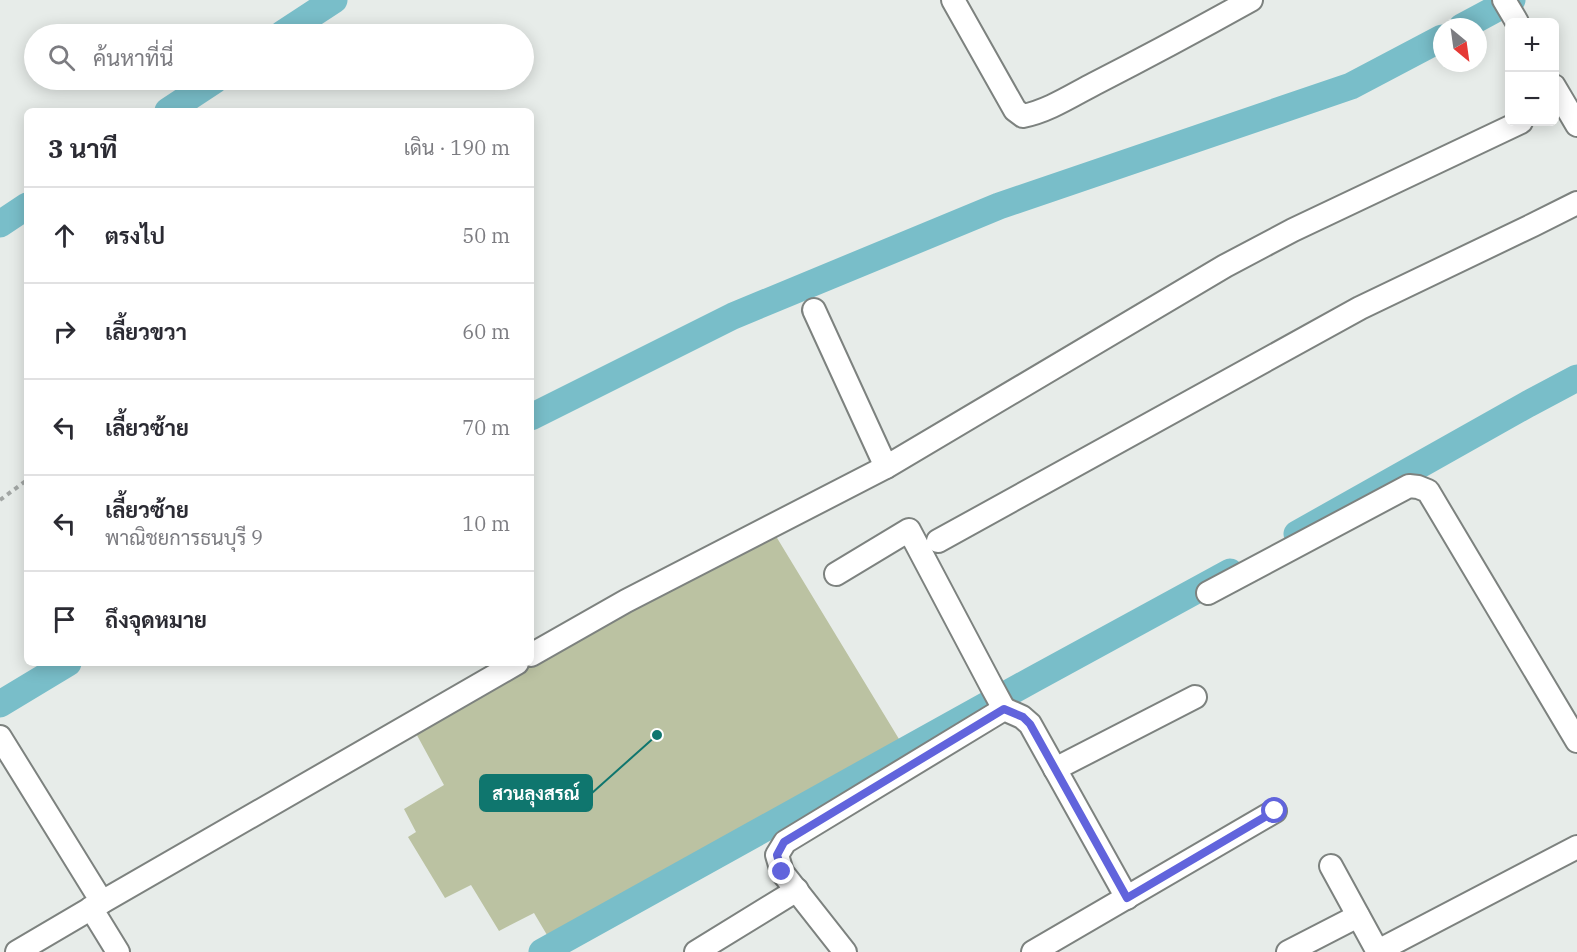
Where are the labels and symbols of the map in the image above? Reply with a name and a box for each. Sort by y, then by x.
north arrow [1433,18,1487,72]
callout: สวนลุงสรณ์ [480,775,592,811]
text: สวนลุงสรณ์ [492,781,581,808]
route start [1261,797,1287,823]
route end [768,858,794,884]

